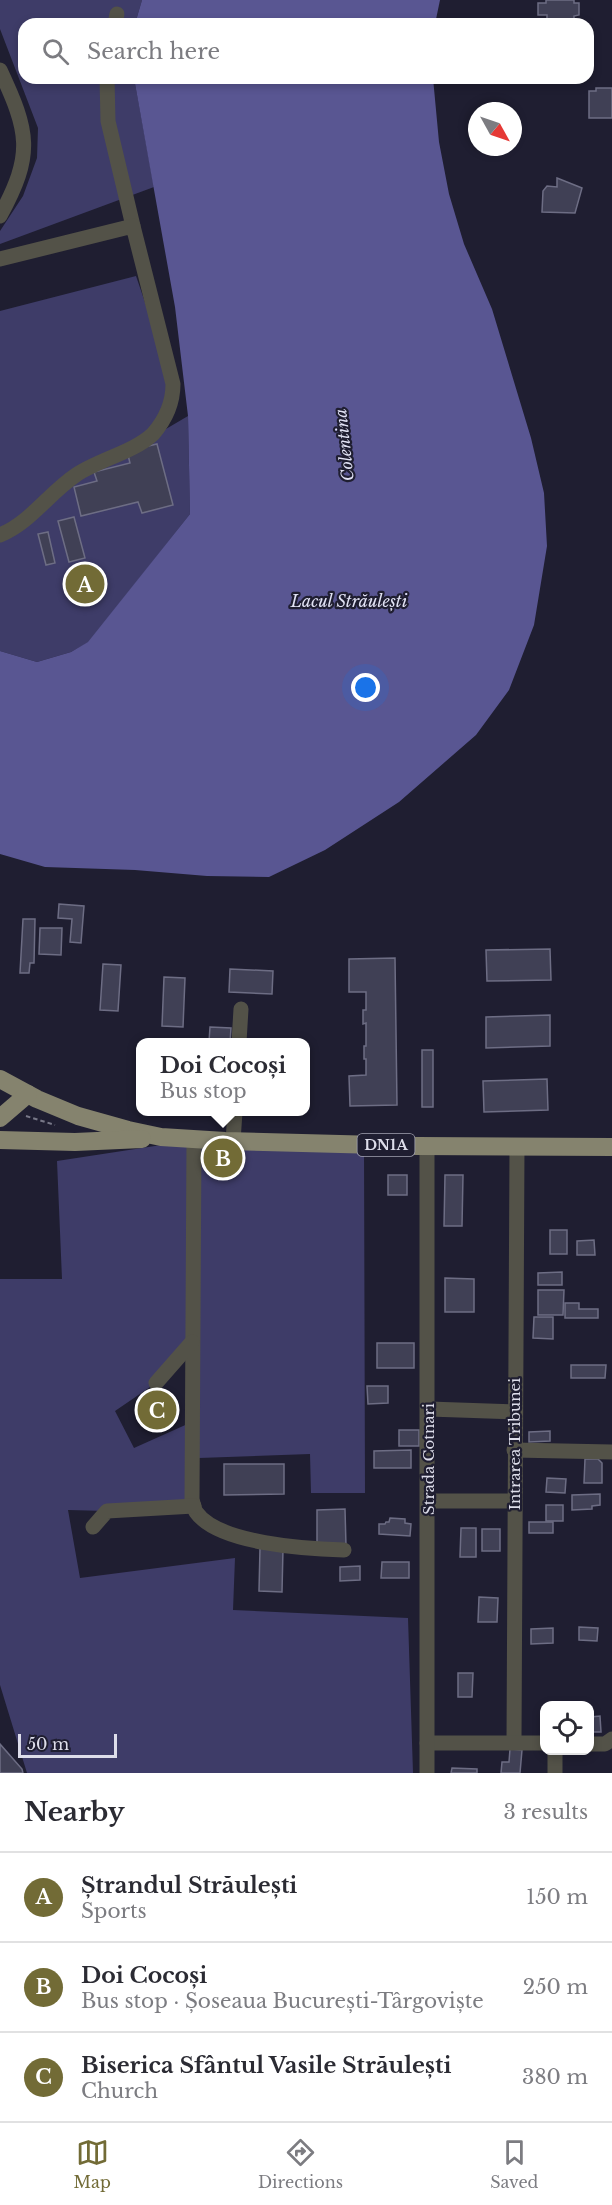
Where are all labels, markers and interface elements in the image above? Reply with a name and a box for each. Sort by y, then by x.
search box [18,18,594,84]
icon: search [39,35,72,68]
text: Search here [87,38,220,65]
north arrow [468,102,522,156]
water label: Colentina [330,408,358,482]
pin: A [66,562,104,606]
water label: Lacul Străulești [290,591,408,612]
your location [351,673,380,702]
popup [136,1038,310,1116]
text: Doi Cocoși [160,1052,286,1079]
text: Bus stop [160,1079,247,1103]
road number: DN1A [358,1134,414,1156]
pin: B [204,1136,242,1180]
street label: Intrarea Tribunei [505,1378,524,1510]
pin: C [138,1388,176,1432]
street label: Strada Cotnari [419,1403,438,1515]
map controls [540,1701,594,1755]
button: locate [540,1701,594,1755]
scale bar [18,1731,117,1758]
text: 50 m [27,1734,69,1754]
text: Nearby [24,1796,125,1828]
text: 3 results [504,1800,588,1824]
text: Ștrandul Străulești [81,1872,297,1899]
text: A [35,1885,52,1909]
text: 150 m [526,1885,588,1909]
text: Sports [81,1899,147,1923]
text: Doi Cocoși [81,1962,207,1989]
text: B [36,1975,51,1999]
text: 250 m [523,1975,588,1999]
text: Bus stop · Șoseaua București-Târgoviște [81,1989,484,2013]
text: Biserica Sfântul Vasile Străulești [81,2052,451,2079]
text: C [35,2065,52,2089]
text: 380 m [522,2065,588,2089]
text: Church [81,2079,158,2103]
tab: Map [74,2136,111,2192]
tab: Directions [258,2136,343,2192]
tab: Saved [490,2136,538,2192]

